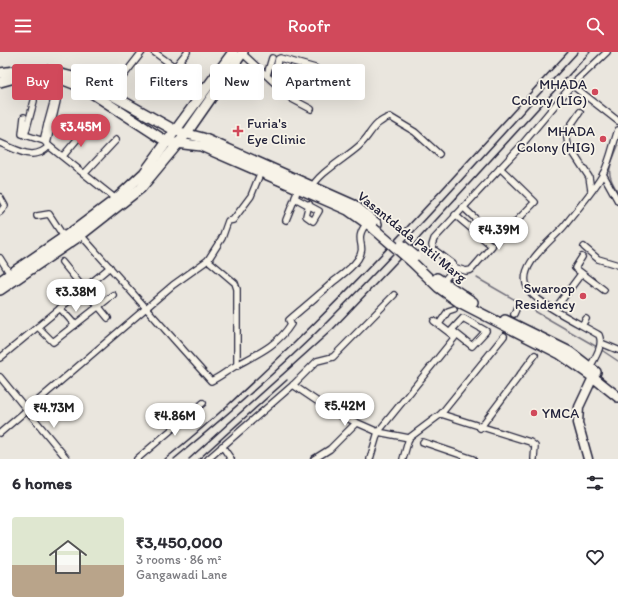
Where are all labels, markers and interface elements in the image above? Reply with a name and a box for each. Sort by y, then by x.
icon: menu [12,15,34,37]
text: Roofr [288,15,330,37]
icon: search [584,15,606,37]
chip: Buy [12,64,63,100]
chip: Rent [71,64,127,100]
chip: Filters [135,64,202,100]
chip: New [210,64,264,100]
chip: Apartment [272,64,365,100]
place label: MHADA Colony (LIG) [511,76,587,109]
marker: MHADA Colony (LIG) [590,87,600,97]
pin: ₹3.45M [48,114,114,148]
place label: Furia's Eye Clinic [247,115,306,148]
text: ₹3.45M [60,119,102,134]
place label: MHADA Colony (HIG) [517,123,595,156]
marker: Furia's Eye Clinic [232,125,244,137]
marker: MHADA Colony (HIG) [598,134,608,144]
street label: Vasantdada Patil Marg [354,188,471,287]
pin: ₹4.39M [466,217,532,251]
text: ₹4.39M [478,222,520,237]
pin: ₹3.38M [43,279,109,313]
place label: Swaroop Residency [515,280,575,313]
text: ₹3.38M [55,284,97,299]
marker: Swaroop Residency [578,291,588,301]
pin: ₹5.42M [312,393,378,427]
pin: ₹4.73M [21,395,87,429]
text: ₹5.42M [324,398,366,413]
text: ₹4.73M [33,400,75,415]
pin: ₹4.86M [142,403,208,437]
place label: YMCA [542,405,579,422]
text: ₹4.86M [154,408,196,423]
marker: YMCA [529,408,539,418]
icon: filters [584,472,606,494]
text: 6 homes [12,473,72,493]
text: ₹3,450,000 [136,532,223,552]
icon: home [44,533,92,581]
icon: heart [584,546,606,568]
text: 3 rooms · 86 m² [136,552,222,567]
text: Gangawadi Lane [136,567,227,582]

